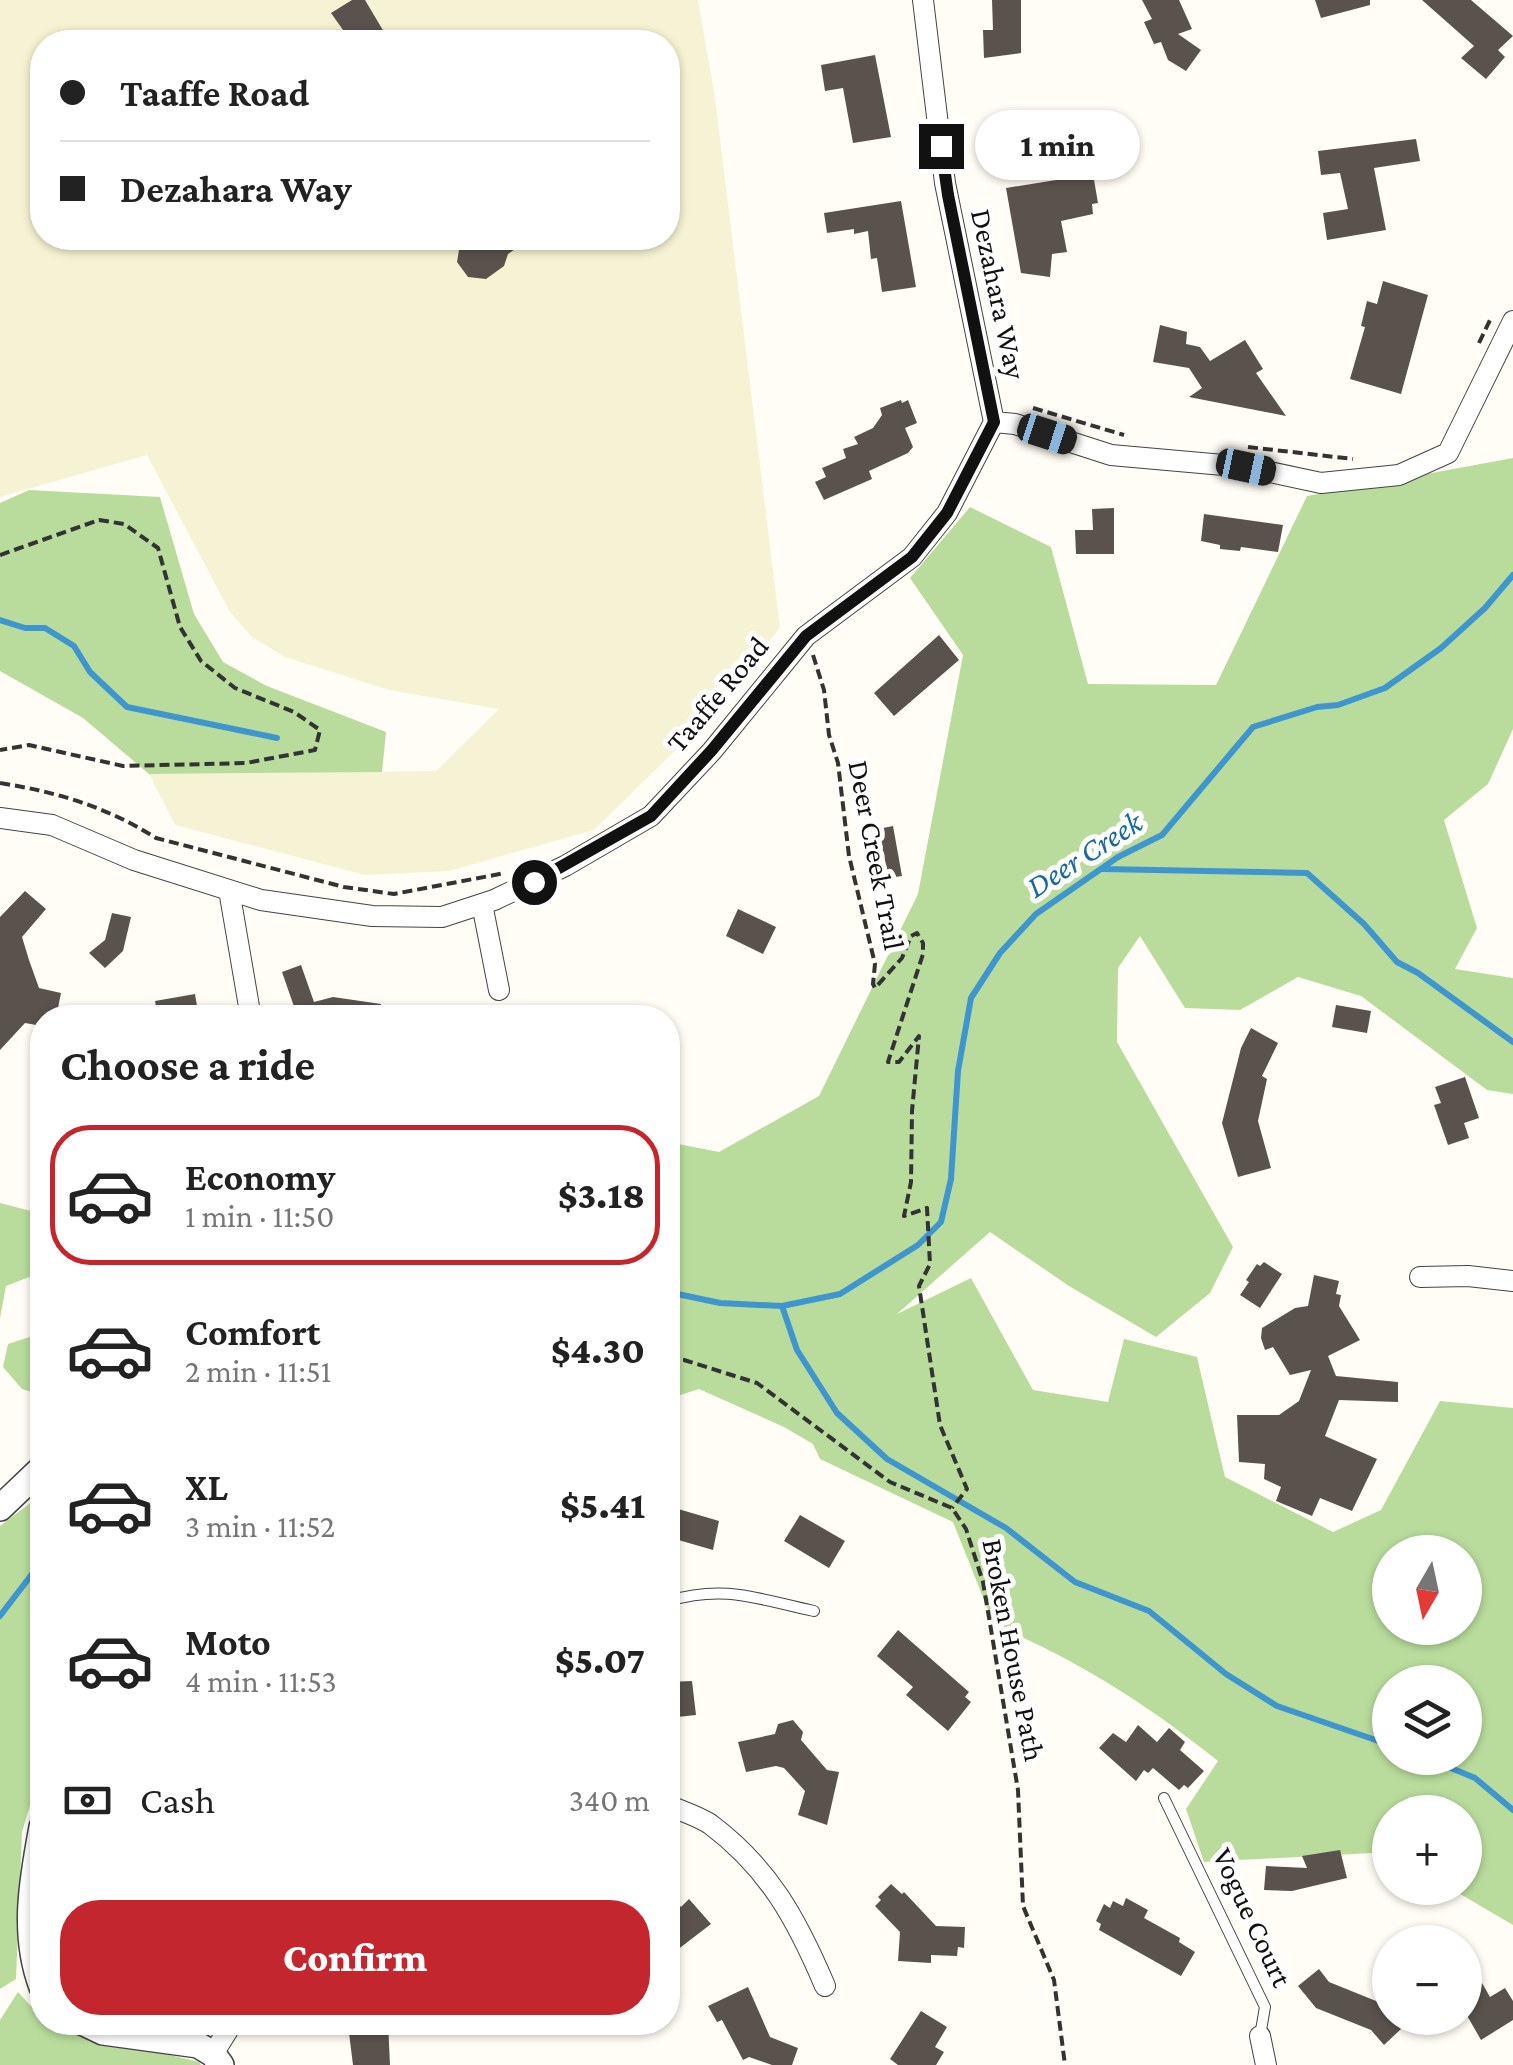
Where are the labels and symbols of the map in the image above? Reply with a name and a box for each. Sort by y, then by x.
callout: 1 min [976,111,1141,181]
route end [919,124,964,169]
street label: Dezahara Way [964,206,1033,382]
car [1014,410,1080,458]
car [1214,446,1278,488]
street label: Taaffe Road [659,629,775,758]
street label: Deer Creek Trail [842,757,912,953]
water label: Deer Creek [1020,802,1150,905]
route start [512,860,557,905]
north arrow [1372,1535,1482,1645]
street label: Broken House Path [976,1536,1052,1764]
street label: Vogue Court [1206,1843,1300,1993]

